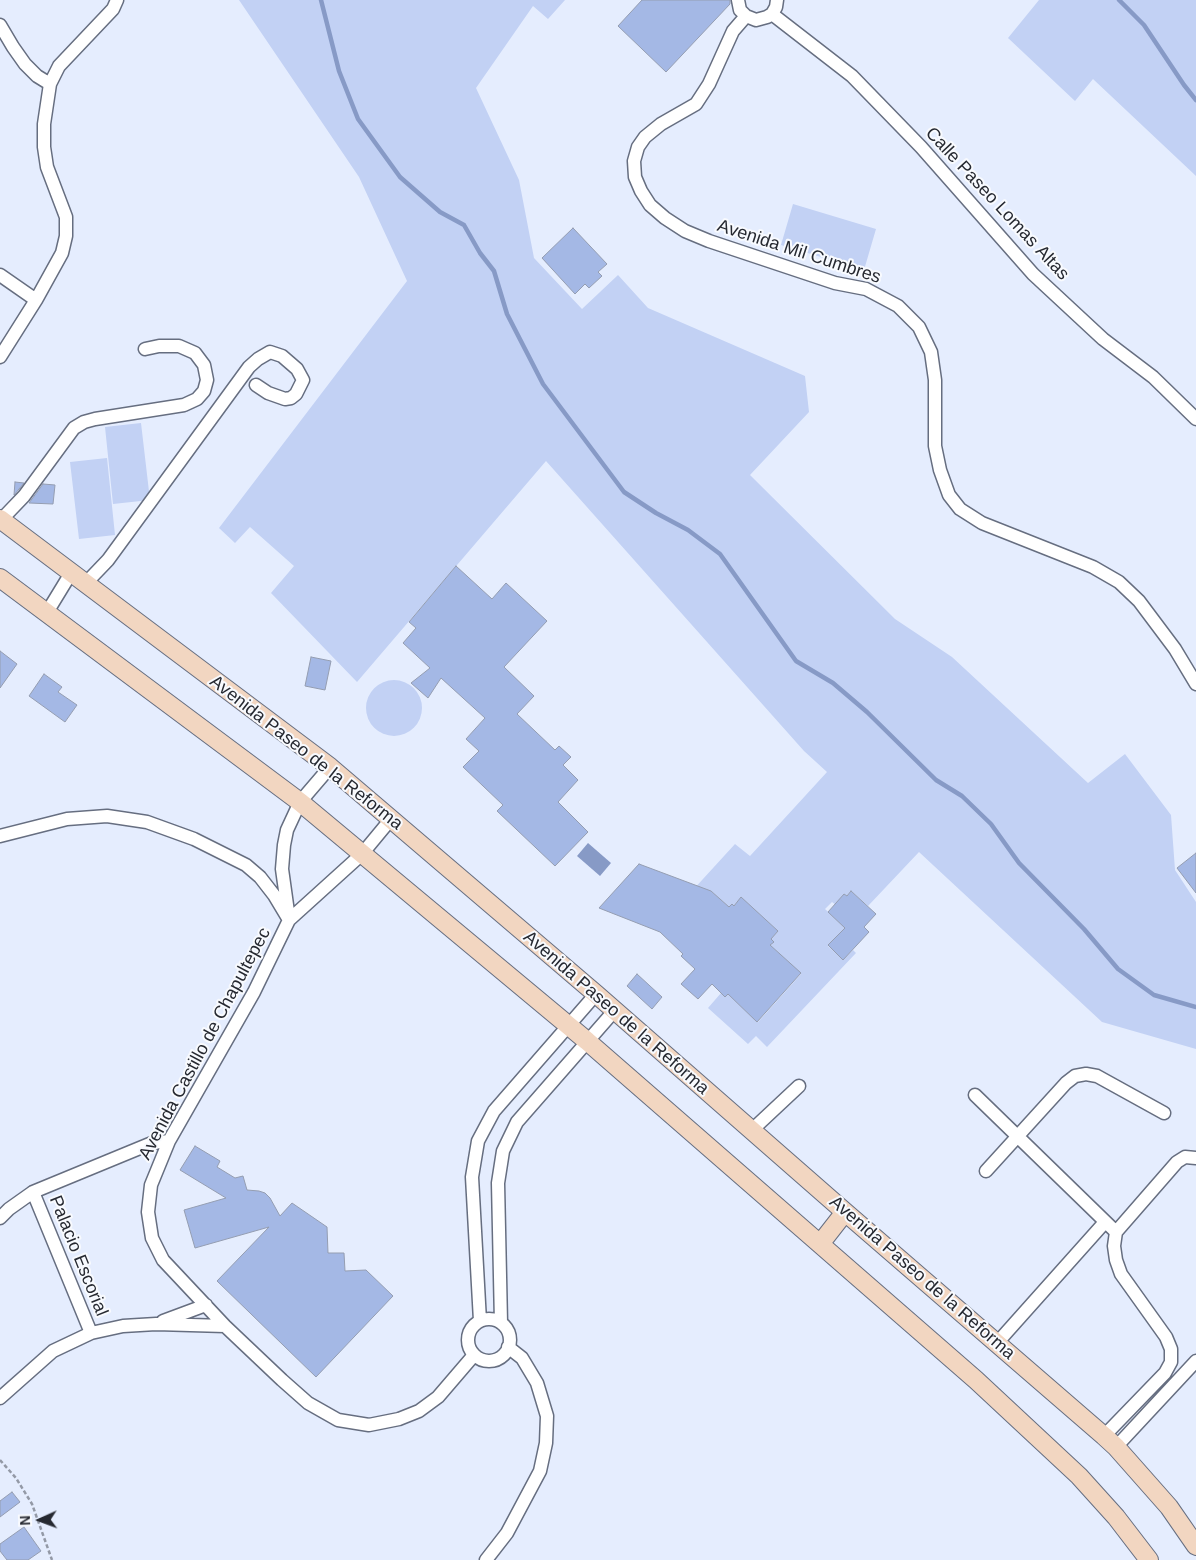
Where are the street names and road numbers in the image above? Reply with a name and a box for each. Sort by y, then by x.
street label: Calle Paseo Lomas Altas [921,123,1073,285]
street label: Avenida Mil Cumbres [714,215,884,289]
street label: Avenida Paseo de la Reforma [205,671,407,835]
street label: Avenida Castillo de Chapultepec [134,924,276,1164]
street label: Avenida Paseo de la Reforma [519,927,713,1099]
street label: Avenida Paseo de la Reforma [825,1192,1019,1364]
street label: Palacio Escorial [44,1193,112,1319]

